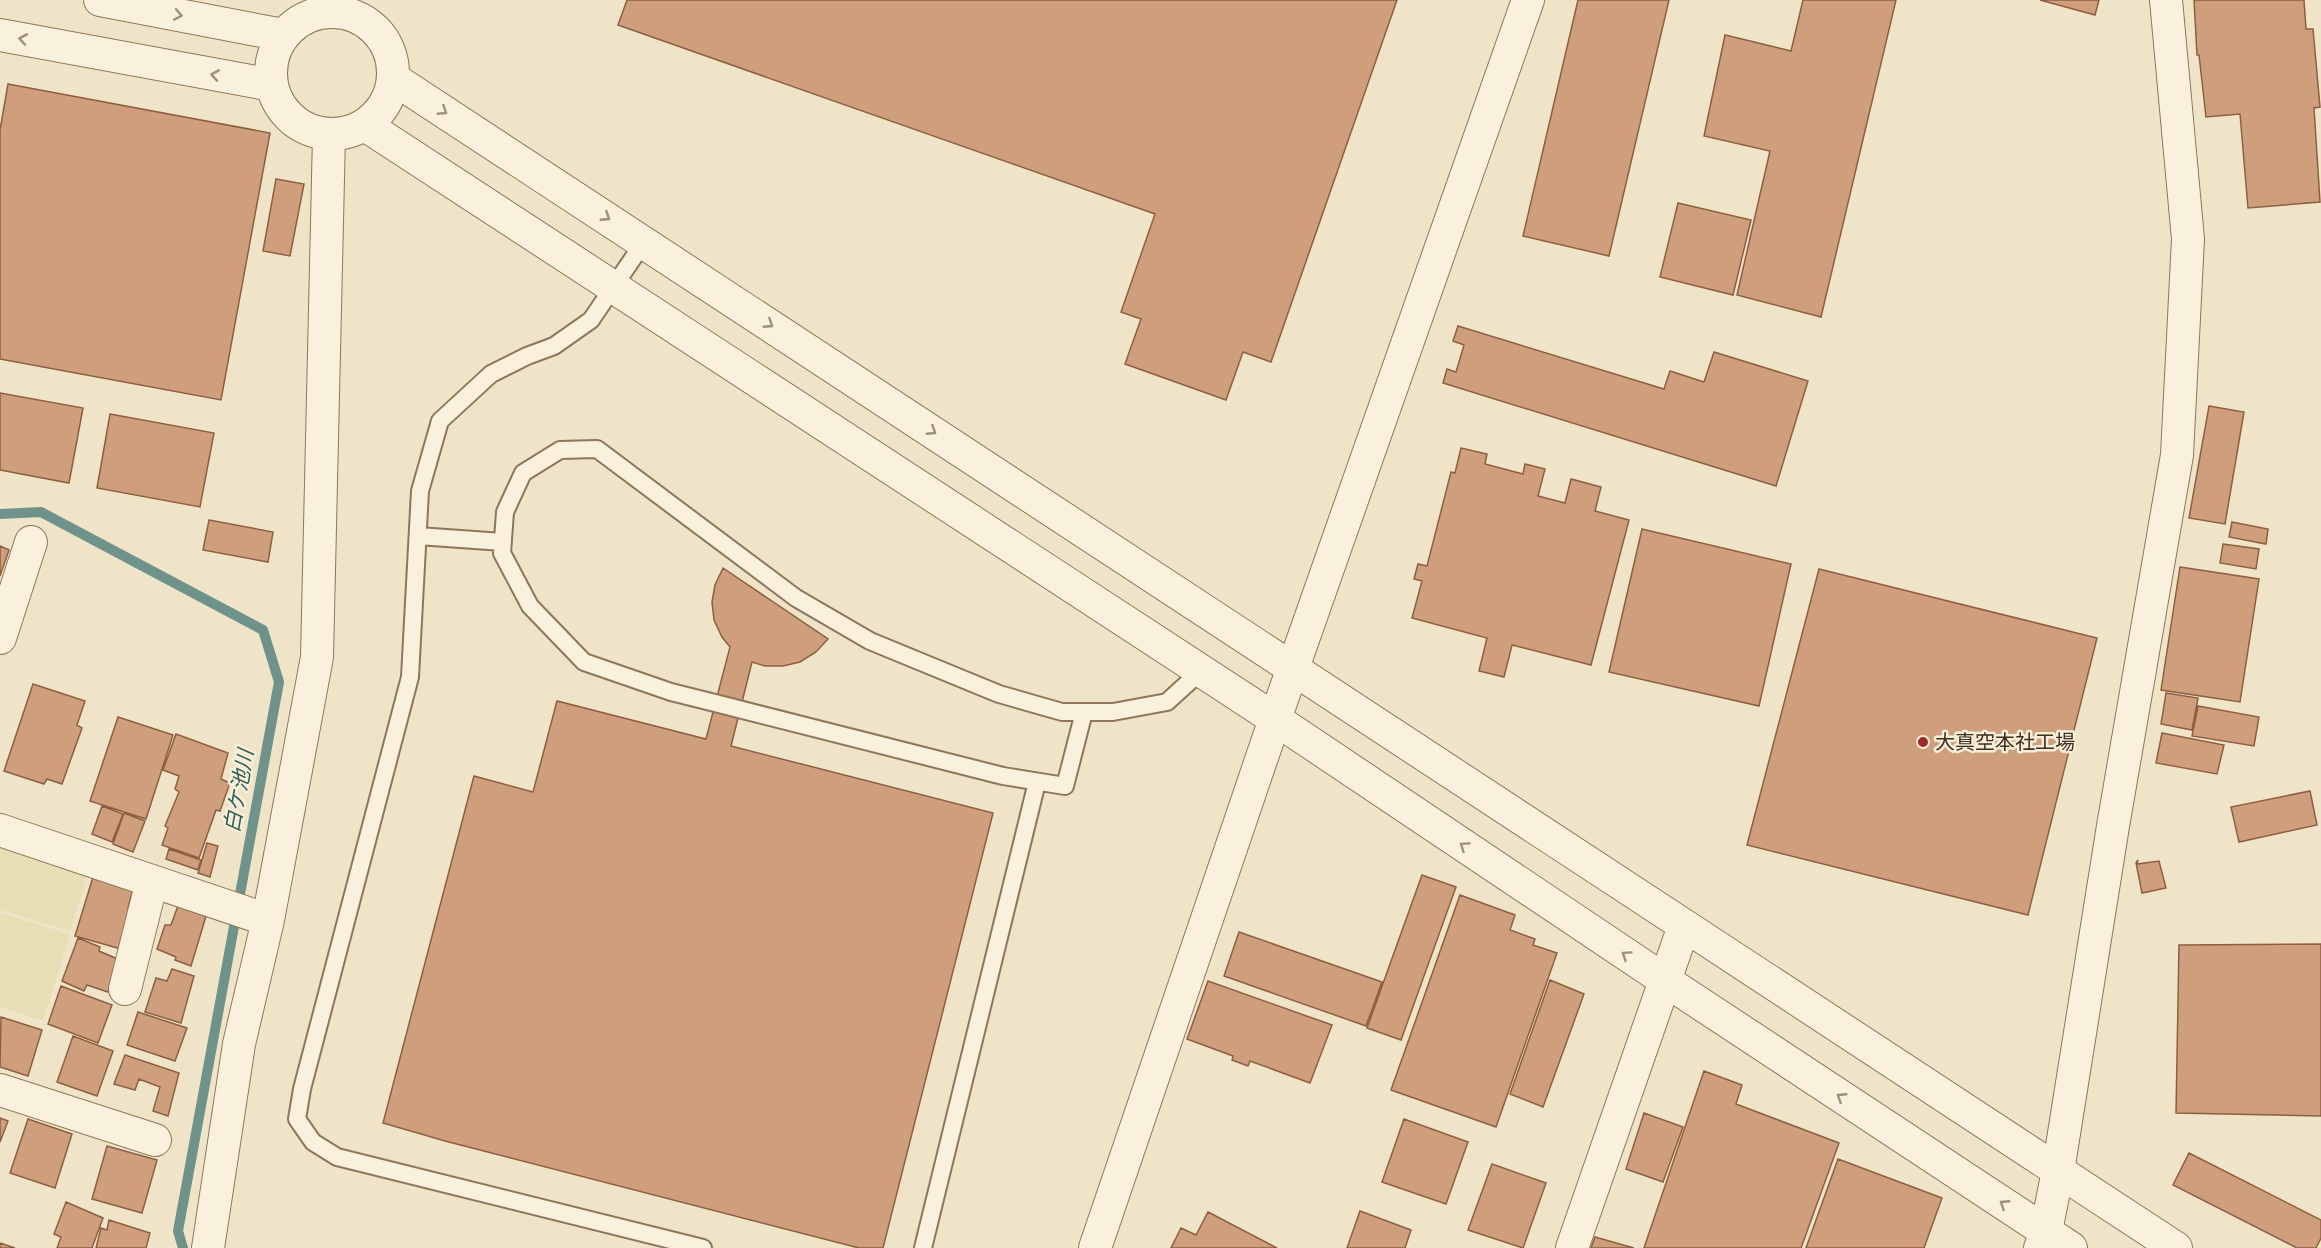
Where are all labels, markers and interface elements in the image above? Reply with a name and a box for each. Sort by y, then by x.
one-way arrow [173,8,183,21]
one-way arrow [18,33,28,46]
one-way arrow [210,69,220,82]
one-way arrow [436,103,447,114]
one-way arrow [599,210,610,221]
one-way arrow [762,317,773,328]
one-way arrow [925,424,936,435]
place label: 大真空本社工場 [1935,729,2075,754]
marker: 大真空本社工場 [1916,735,1930,749]
water label: 白ケ池川 [218,745,259,835]
one-way arrow [1460,842,1471,853]
one-way arrow [1622,951,1633,962]
one-way arrow [1837,1093,1848,1104]
one-way arrow [2000,1200,2011,1211]

